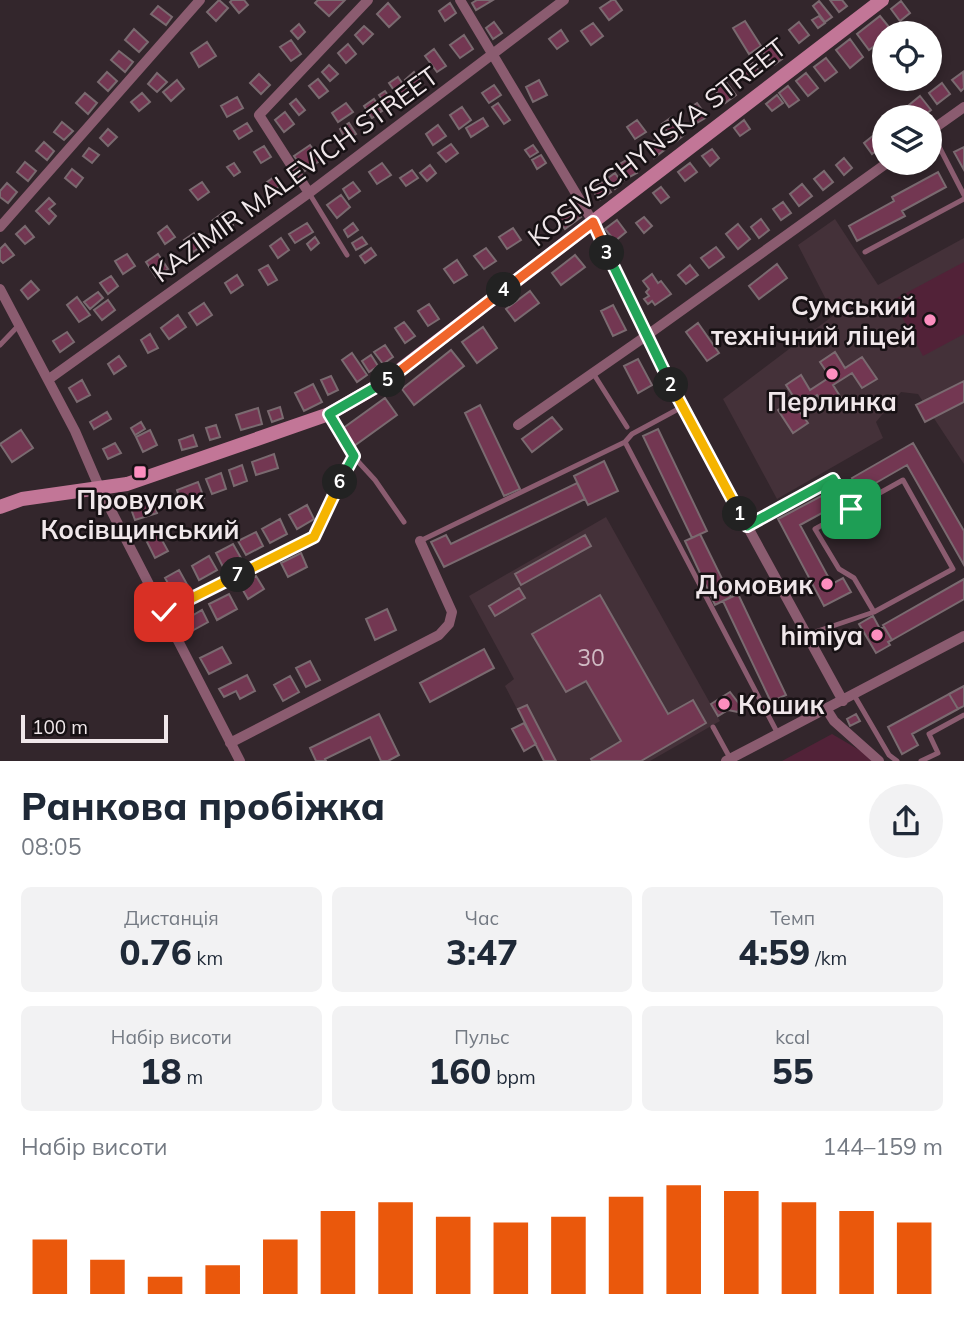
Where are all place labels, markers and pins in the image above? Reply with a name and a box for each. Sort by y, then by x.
pin: 3 [590,236,624,270]
pin: 4 [486,272,522,308]
place label: Сумський технічний ліцей [711,289,916,352]
marker: Сумський технічний ліцей [922,312,938,328]
pin: 5 [370,362,406,398]
marker: Перлинка [824,366,840,382]
pin: 2 [654,368,688,402]
place label: Перлинка [767,385,897,418]
marker: Провулок Косівщинський [132,464,148,480]
pin: 6 [322,464,358,500]
pin [821,479,881,539]
place label: Провулок Косівщинський [40,483,240,546]
pin: 1 [722,496,758,532]
pin: 7 [220,558,256,592]
place label: Домовик [696,568,813,601]
marker: Домовик [819,576,835,592]
pin [134,582,194,642]
place label: himiya [780,619,863,652]
marker: himiya [869,627,885,643]
place label: Кошик [738,688,825,721]
marker: Кошик [716,696,732,712]

